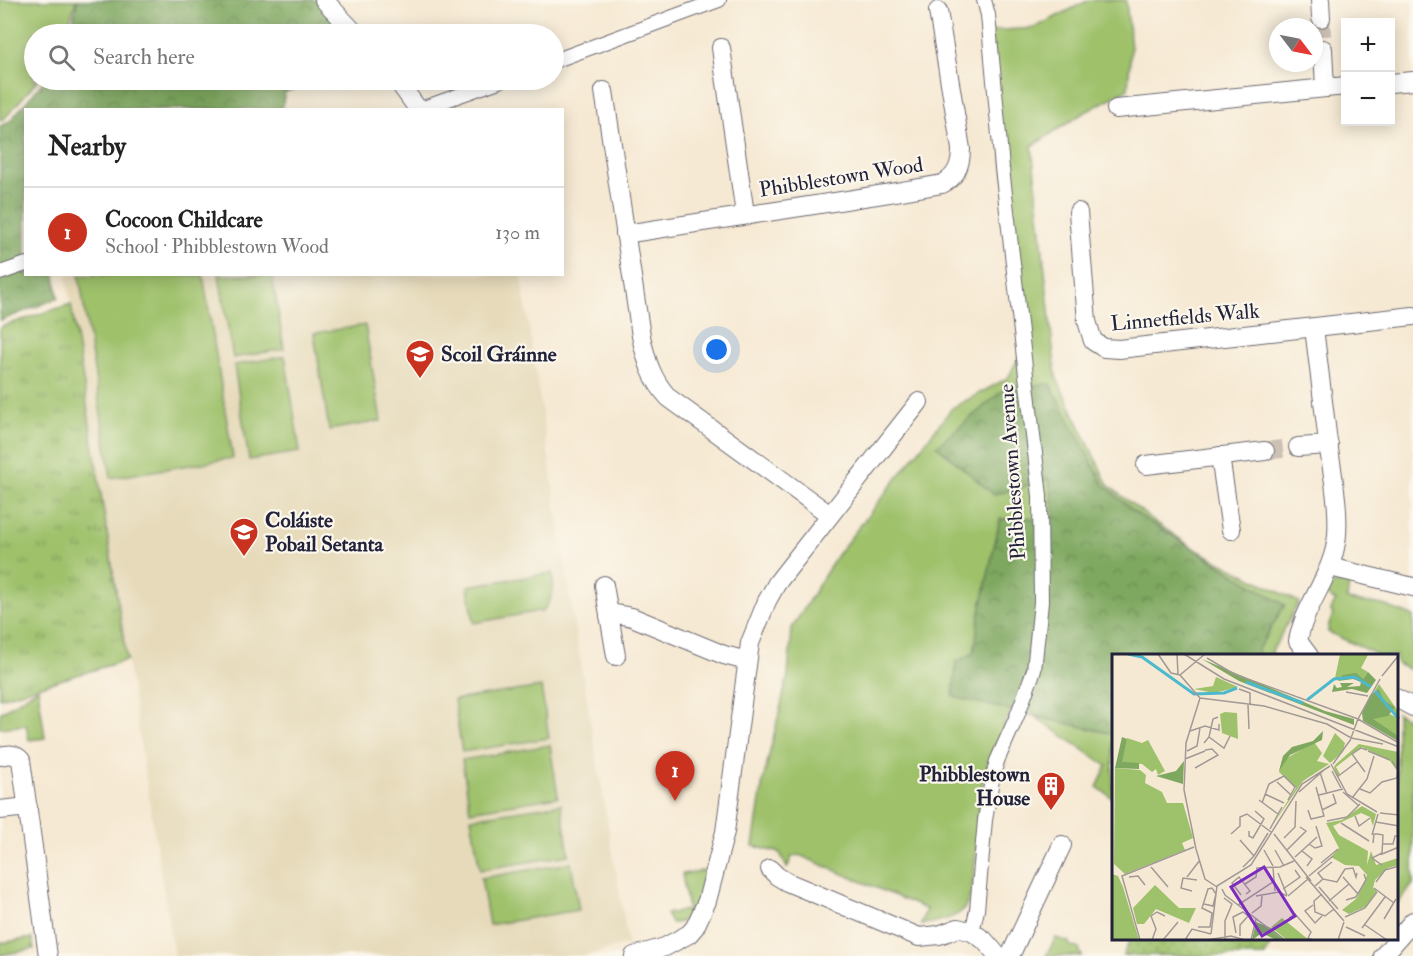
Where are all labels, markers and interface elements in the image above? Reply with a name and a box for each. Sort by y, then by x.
north arrow [1269,18,1323,72]
map controls [1341,18,1395,126]
button: + [1341,18,1395,72]
search box [24,24,564,90]
icon: search [45,41,78,74]
text: Search here [93,43,195,71]
button: − [1341,72,1395,126]
text: Nearby [48,131,126,163]
street label: Phibblestown Wood [757,151,926,204]
text: Cocoon Childcare [105,206,263,234]
text: 1 [64,220,71,245]
text: 130 m [495,220,540,245]
text: School · Phibblestown Wood [105,234,329,259]
street label: Linnetfields Walk [1110,298,1261,337]
your location [702,335,731,364]
school or university icon: Scoil Gráinne [404,338,436,380]
place label: Scoil Gráinne [441,341,557,368]
street label: Phibblestown Avenue [993,383,1032,561]
place label: Coláiste Pobail Setanta [265,507,385,558]
school or university icon: Coláiste Pobail Setanta [228,516,260,558]
inset map [1112,654,1398,941]
pin: 1 [656,752,694,801]
place label: Phibblestown House [919,761,1030,812]
building icon: Phibblestown House [1035,770,1067,812]

